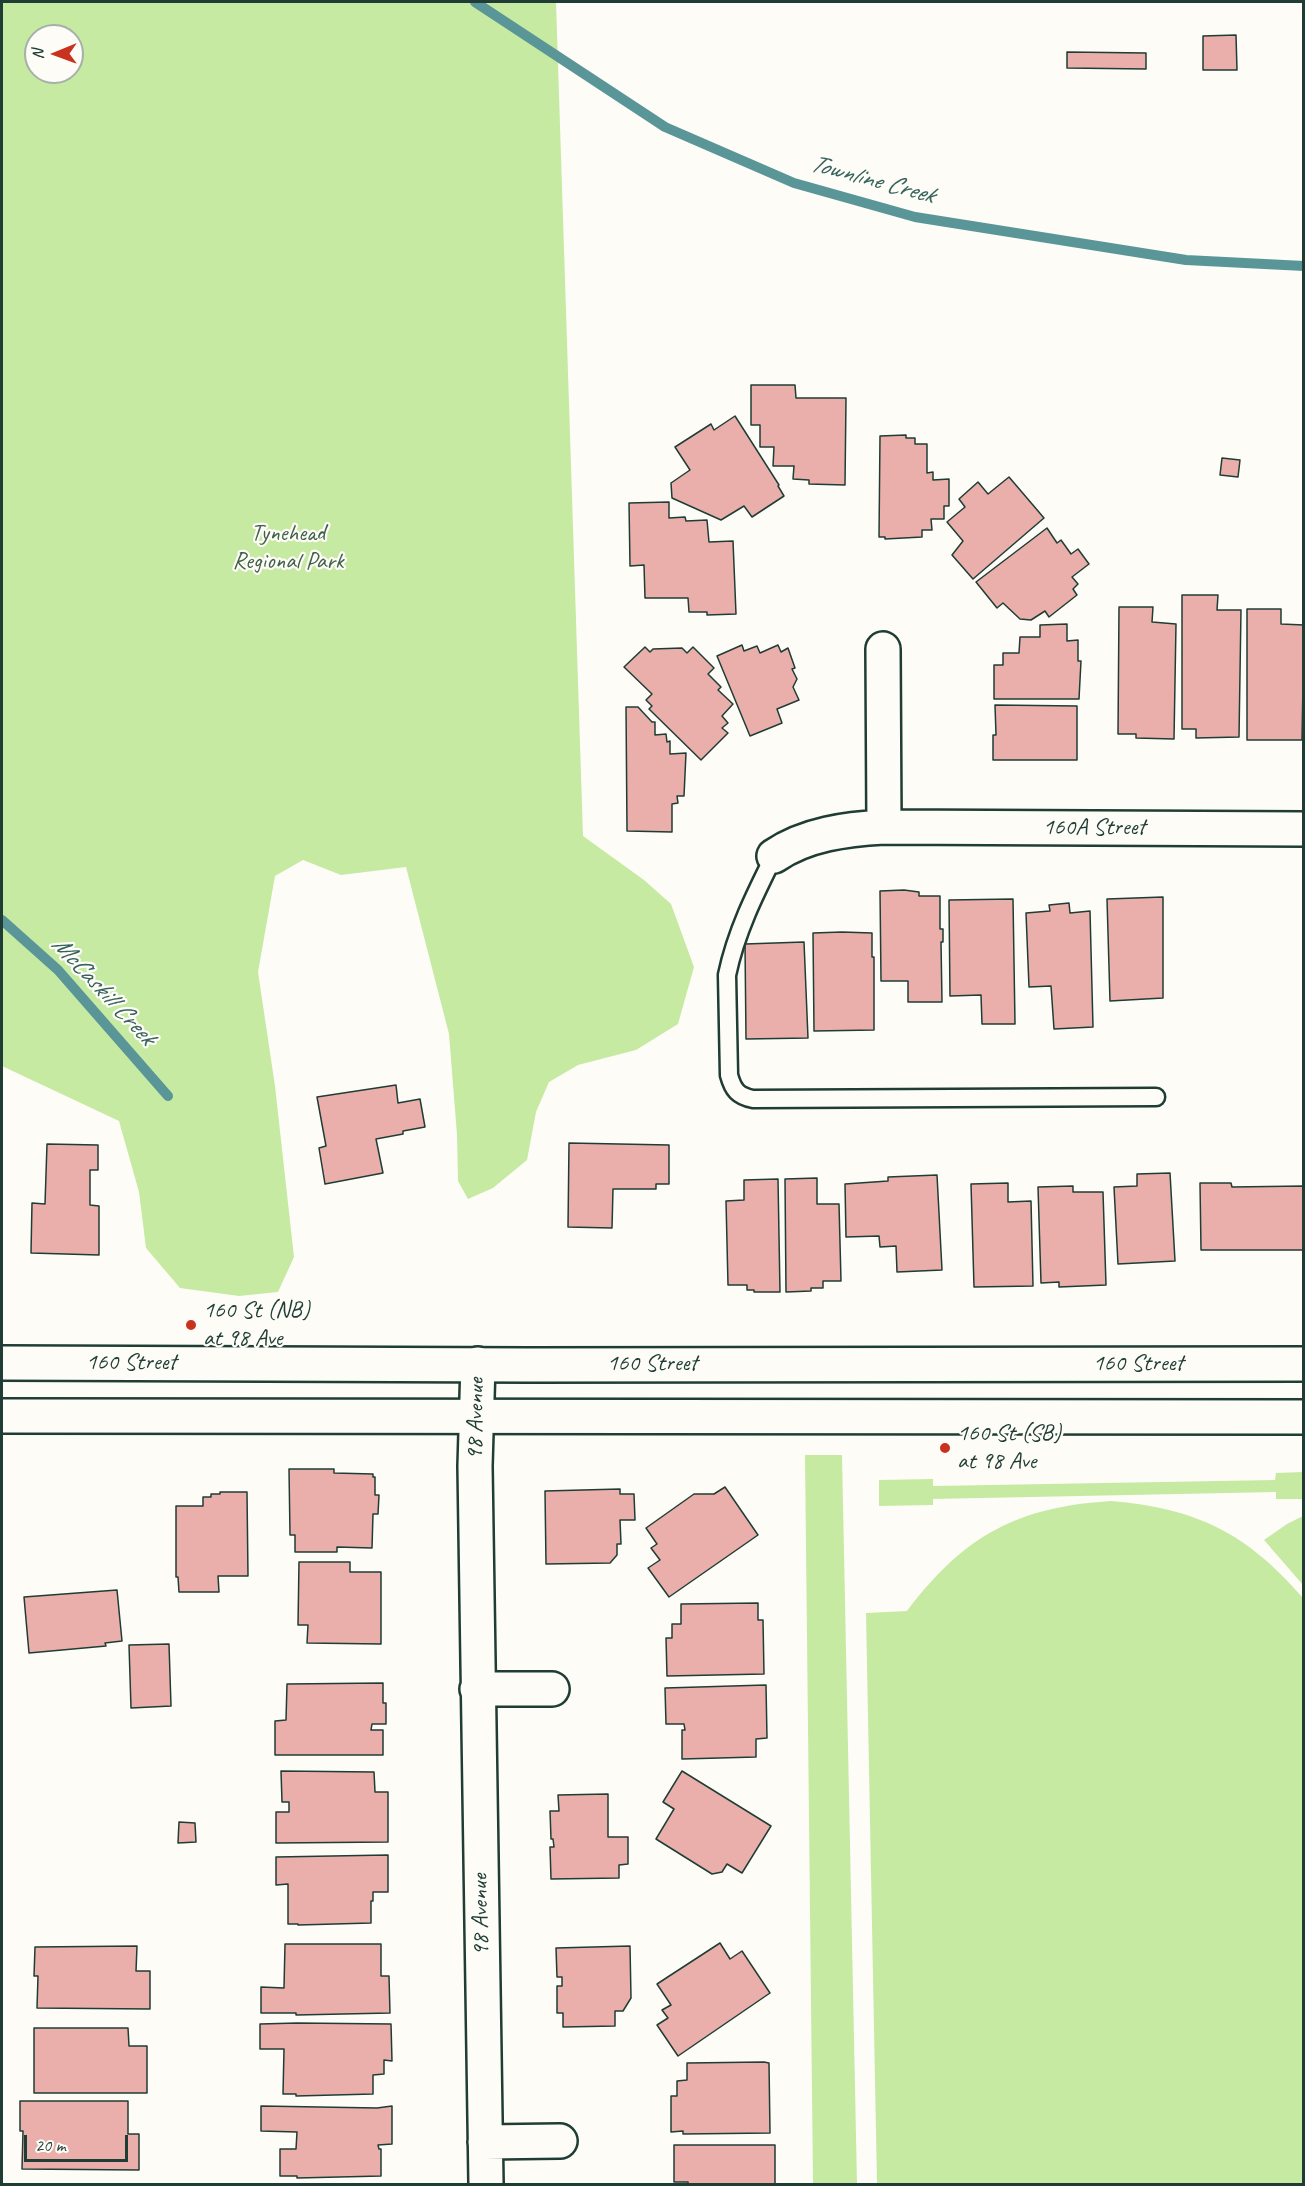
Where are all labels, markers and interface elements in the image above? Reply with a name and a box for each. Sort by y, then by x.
north arrow [24,24,84,84]
text: N [28,49,48,59]
water label: Townline Creek [806,148,938,212]
park label: Tynehead Regional Park [232,520,344,576]
street label: 160A Street [1043,814,1145,842]
water label: McCaskill Creek [44,930,162,1052]
place label: 160 St (NB) at 98 Ave [203,1297,310,1353]
marker: 160 St (NB) at 98 Ave [184,1318,198,1332]
street label: 160 Street [86,1349,176,1377]
street label: 160 Street [607,1350,697,1378]
street label: 160 Street [1093,1350,1183,1378]
street label: 98 Avenue [461,1377,491,1461]
place label: 160 St (SB) at 98 Ave [957,1420,1061,1476]
marker: 160 St (SB) at 98 Ave [938,1441,952,1455]
street label: 98 Avenue [466,1873,496,1957]
scale bar [27,2123,130,2161]
text: 20 m [35,2134,66,2156]

